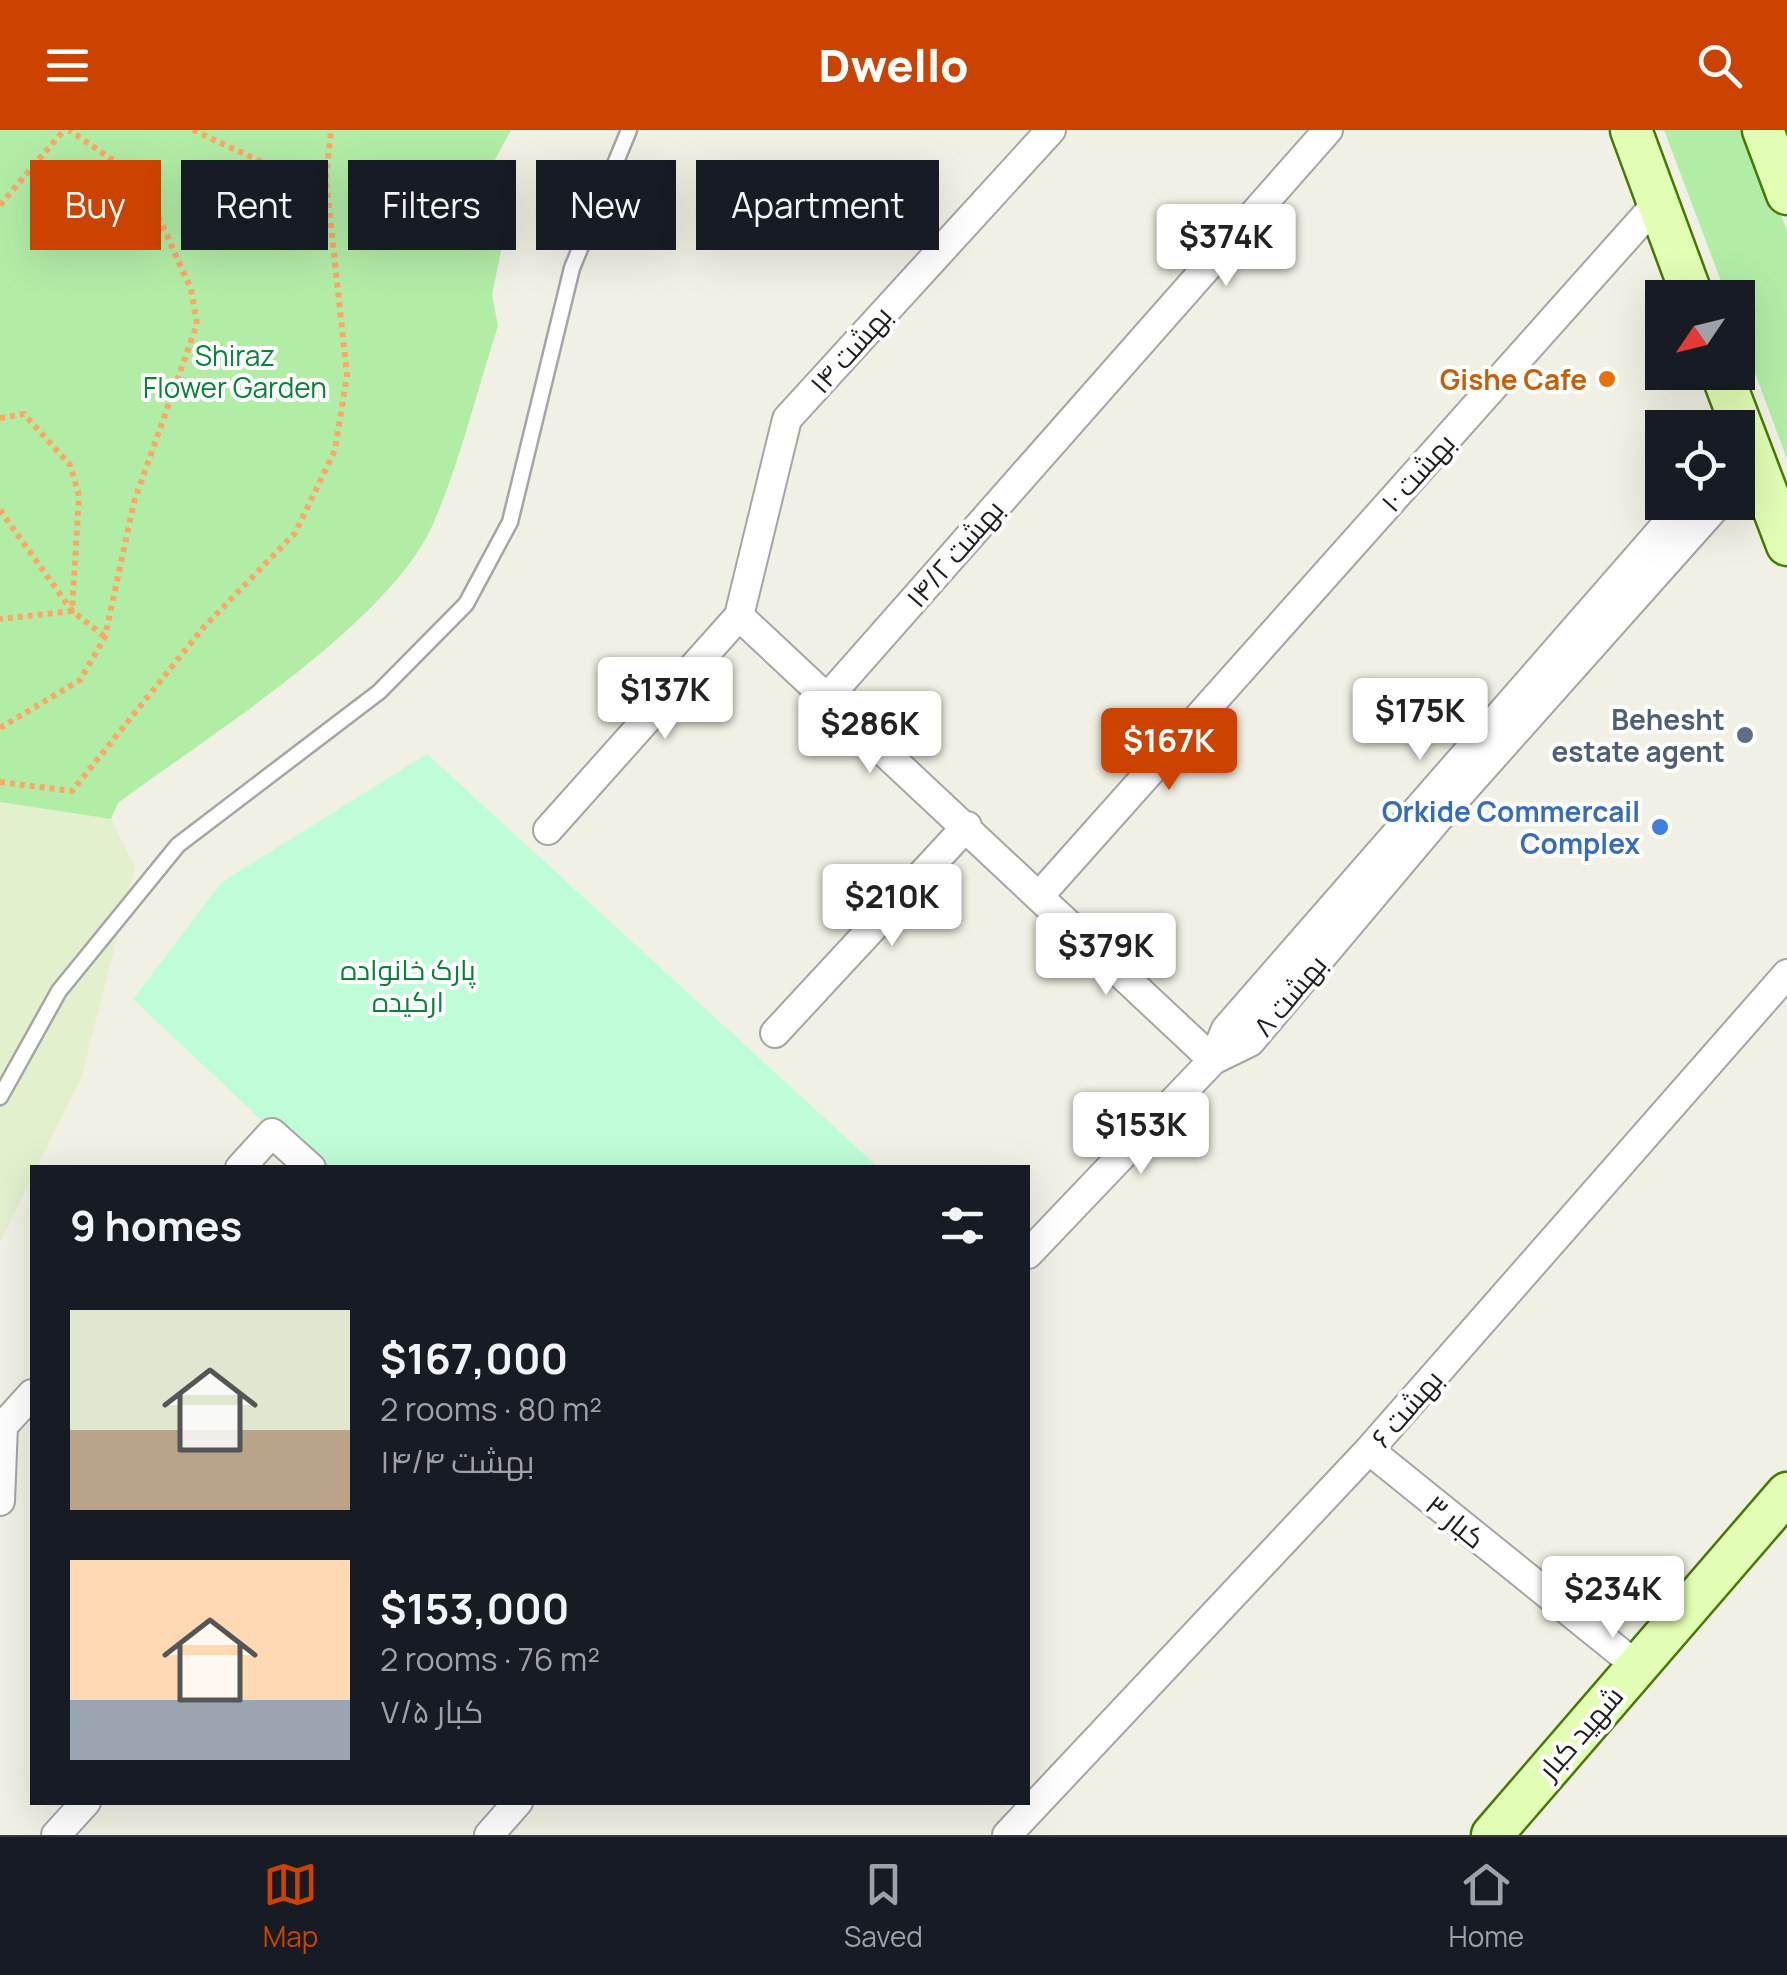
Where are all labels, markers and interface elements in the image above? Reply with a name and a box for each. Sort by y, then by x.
text: Dwello [819,34,968,96]
icon: menu [40,38,95,93]
icon: search [1692,38,1747,93]
chip: Buy [30,160,161,250]
chip: Rent [181,160,328,250]
chip: Filters [348,160,516,250]
chip: New [536,160,676,250]
chip: Apartment [696,160,939,250]
pin: $374K [1156,204,1296,289]
text: $374K [1179,214,1273,258]
north arrow [1645,280,1755,390]
map controls [1645,280,1755,520]
street label: ۱۴ بهشت [800,297,900,401]
park label: Shiraz Flower Garden [143,336,327,406]
place label: Gishe Cafe [1440,360,1587,398]
marker: Gishe Cafe [1596,368,1618,390]
button: locate [1645,410,1755,520]
street label: ۱۰ بهشت [1371,424,1463,520]
street label: ۱۴/۲ بهشت [897,491,1011,615]
pin: $137K [595,657,735,742]
text: $137K [620,667,710,711]
pin: $175K [1350,678,1490,763]
text: $175K [1375,688,1465,732]
pin: $286K [800,691,940,776]
place label: Behesht estate agent [1551,700,1725,770]
text: $286K [820,701,920,745]
pin: $167K [1099,708,1239,793]
text: $167K [1123,718,1215,762]
marker: Behesht estate agent [1734,724,1756,746]
place label: Orkide Commercail Complex [1382,792,1640,862]
marker: Orkide Commercail Complex [1649,816,1671,838]
pin: $210K [822,864,962,949]
text: $210K [845,874,939,918]
pin: $379K [1036,913,1176,998]
text: $379K [1058,923,1154,967]
street label: ۸ بهشت [1244,946,1334,1044]
park label: پارک خانواده ارکیده [340,950,476,1020]
pin: $153K [1071,1092,1211,1177]
text: $153K [1095,1102,1187,1146]
text: 9 homes [70,1196,242,1254]
icon: filters [935,1198,990,1253]
text: $167,000 [380,1329,568,1387]
icon: home [150,1350,270,1470]
street label: ۶ بهشت [1362,1361,1450,1455]
text: 2 rooms · 80 m² [380,1387,602,1431]
text: ۱۴/۴ بهشت [380,1439,535,1483]
street label: ۳ کبار [1418,1486,1494,1556]
pin: $234K [1543,1556,1683,1641]
text: $234K [1564,1566,1662,1610]
text: $153,000 [380,1579,569,1637]
icon: home [150,1600,270,1720]
text: 2 rooms · 76 m² [380,1637,600,1681]
street label: شهید کبار [1528,1677,1631,1788]
text: ۷/۵ کبار [380,1689,484,1733]
tab: Map [263,1857,318,1955]
tab: Saved [844,1857,923,1955]
tab: Home [1448,1857,1524,1955]

